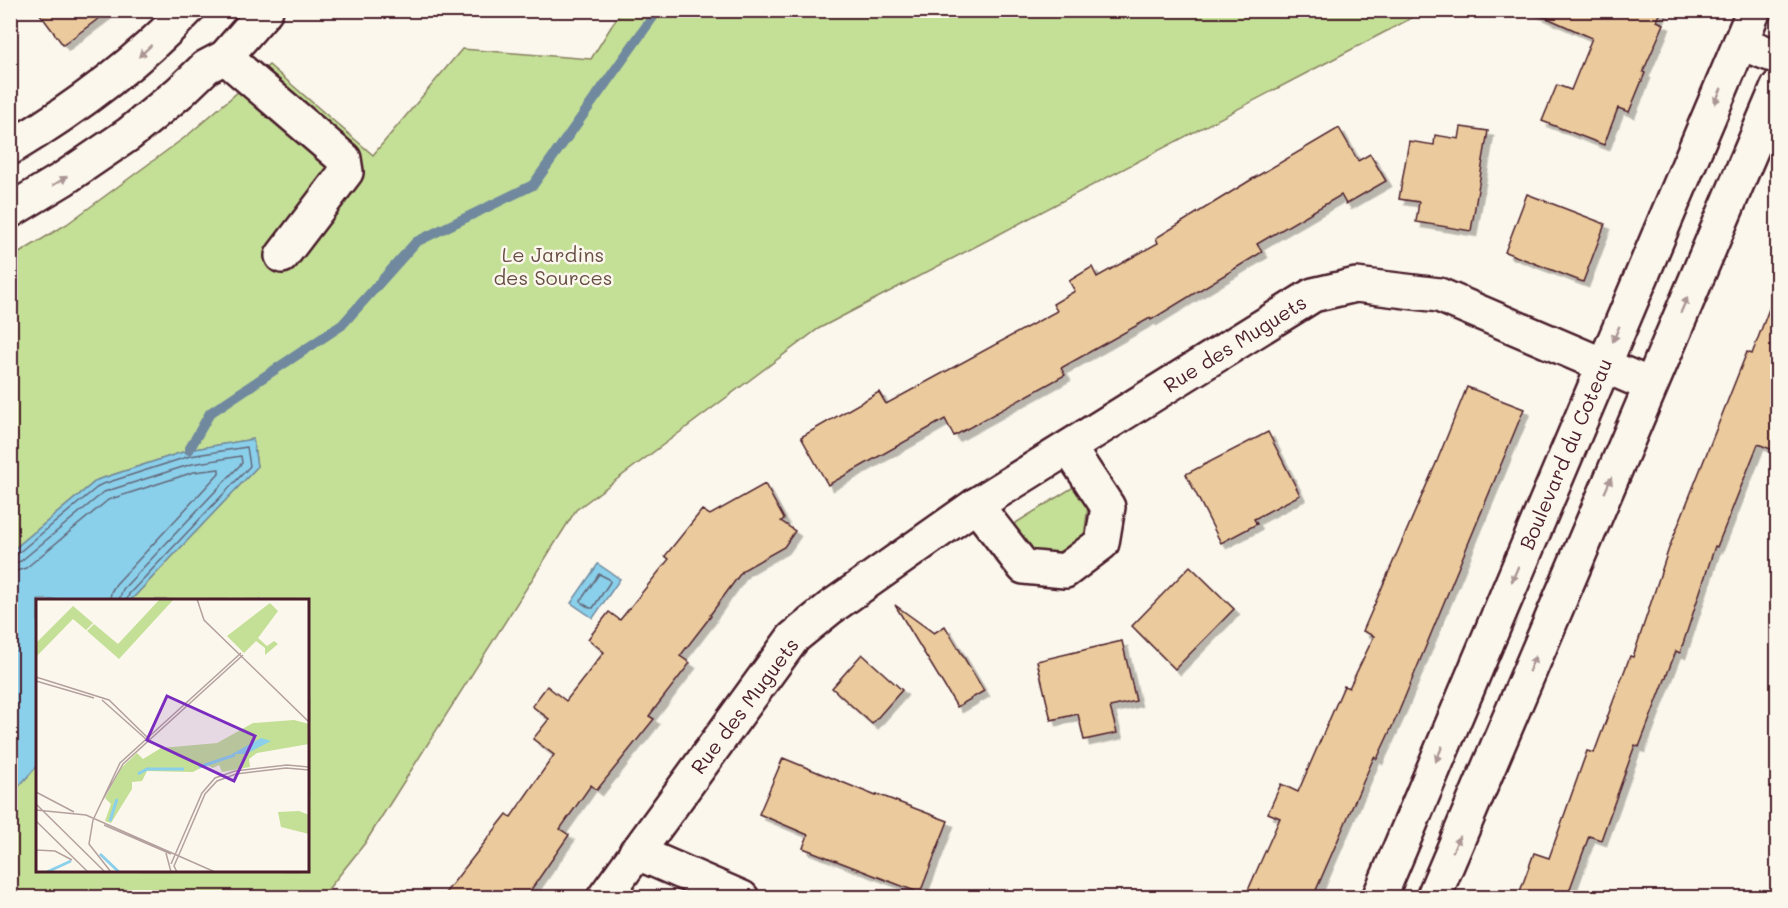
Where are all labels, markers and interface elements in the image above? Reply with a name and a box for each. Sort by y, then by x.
one-way arrow [137,44,152,58]
one-way arrow [1713,88,1722,105]
one-way arrow [52,175,68,186]
park label: Le Jardins des Sources [493,241,613,290]
street label: Rue des Muguets [1158,289,1311,398]
one-way arrow [1680,297,1689,314]
one-way arrow [1612,325,1621,342]
street label: Boulevard du Coteau [1513,354,1617,553]
one-way arrow [1604,476,1613,493]
one-way arrow [1510,565,1519,583]
inset map [36,599,309,872]
street label: Rue des Muguets [684,632,804,779]
one-way arrow [1527,655,1537,673]
one-way arrow [1434,745,1444,763]
one-way arrow [1451,834,1461,852]

